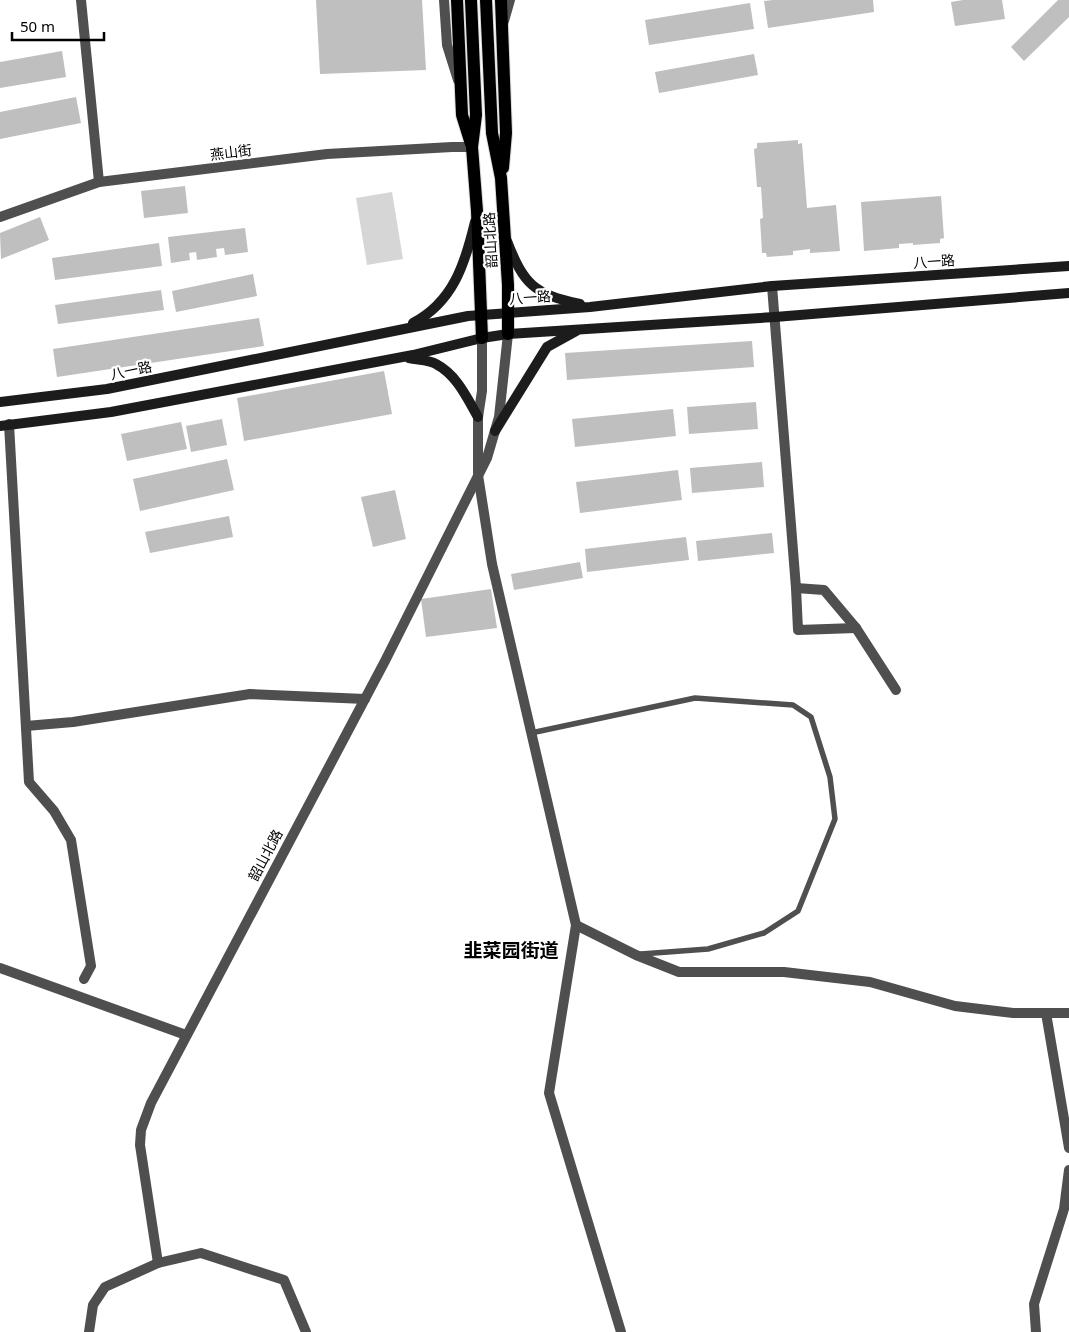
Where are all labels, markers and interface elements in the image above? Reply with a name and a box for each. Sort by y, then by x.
scale bar [12,10,105,42]
text: 50 m [20,16,55,36]
street label: 燕山街 [209,140,253,164]
street label: 韶山北路 [479,212,501,268]
street label: 八一路 [912,250,956,272]
street label: 八一路 [508,286,552,308]
street label: 八一路 [108,356,154,384]
street label: 韶山北路 [243,826,287,884]
district label: 韭菜园街道 [463,937,559,963]

